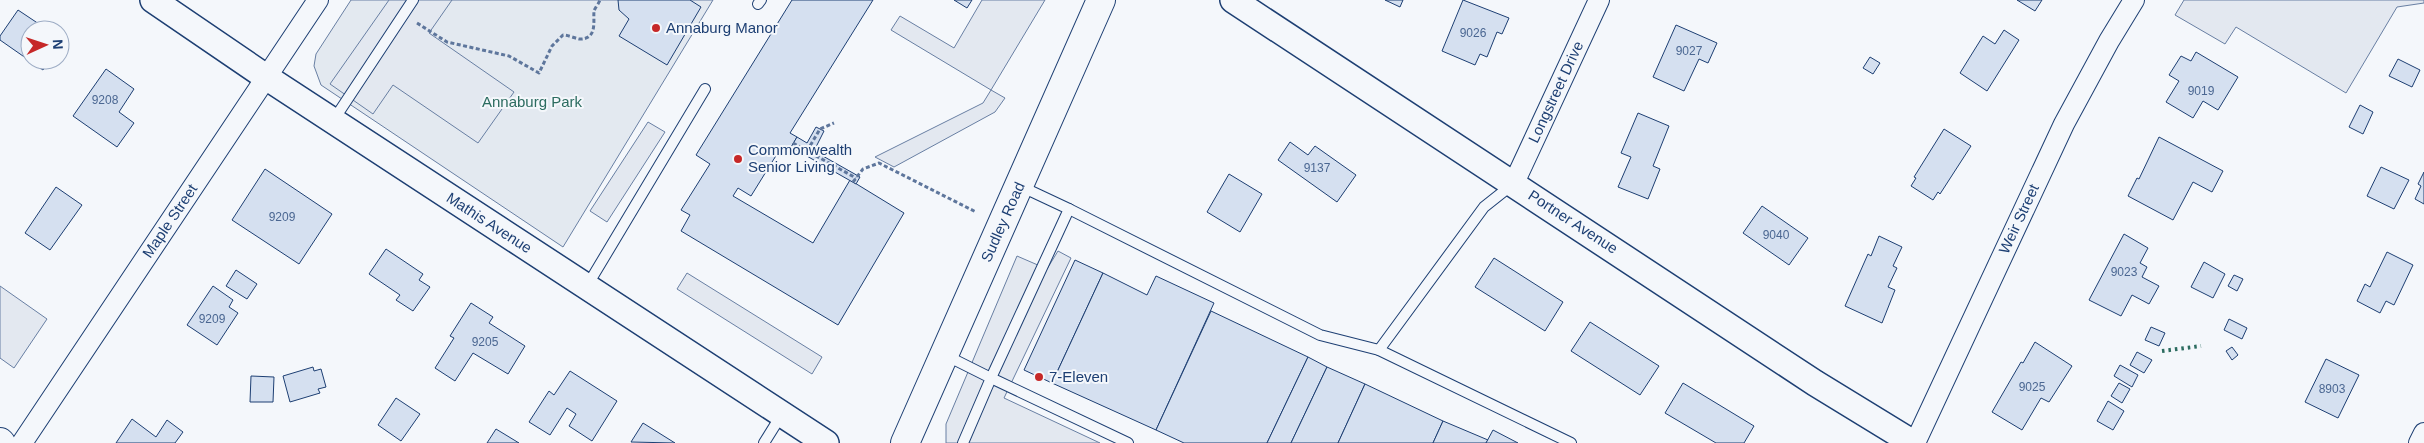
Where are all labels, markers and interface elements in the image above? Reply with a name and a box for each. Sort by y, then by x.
place label: Annaburg Manor [666,19,778,36]
north arrow [20,20,70,70]
marker: Annaburg Manor [650,22,662,34]
house number: 9026 [1460,26,1487,40]
street label: Longstreet Drive [1525,38,1587,145]
text: N [50,39,66,50]
house number: 9027 [1676,44,1703,58]
house number: 9019 [2188,84,2215,98]
house number: 9208 [92,93,119,107]
park label: Annaburg Park [482,93,583,110]
place label: Commonwealth Senior Living [748,141,852,175]
marker: Commonwealth Senior Living [732,153,744,165]
house number: 9137 [1304,161,1331,175]
street label: Sudley Road [977,179,1028,264]
street label: Maple Street [139,180,201,261]
street label: Weir Street [1995,181,2042,256]
street label: Portner Avenue [1525,186,1621,257]
street label: Mathis Avenue [443,189,535,256]
house number: 9209 [269,210,296,224]
house number: 9040 [1763,228,1790,242]
house number: 9023 [2111,265,2138,279]
house number: 9209 [199,312,226,326]
house number: 9205 [472,335,499,349]
place label: 7-Eleven [1049,368,1108,385]
marker: 7-Eleven [1033,371,1045,383]
house number: 9025 [2019,380,2046,394]
house number: 8903 [2319,382,2346,396]

